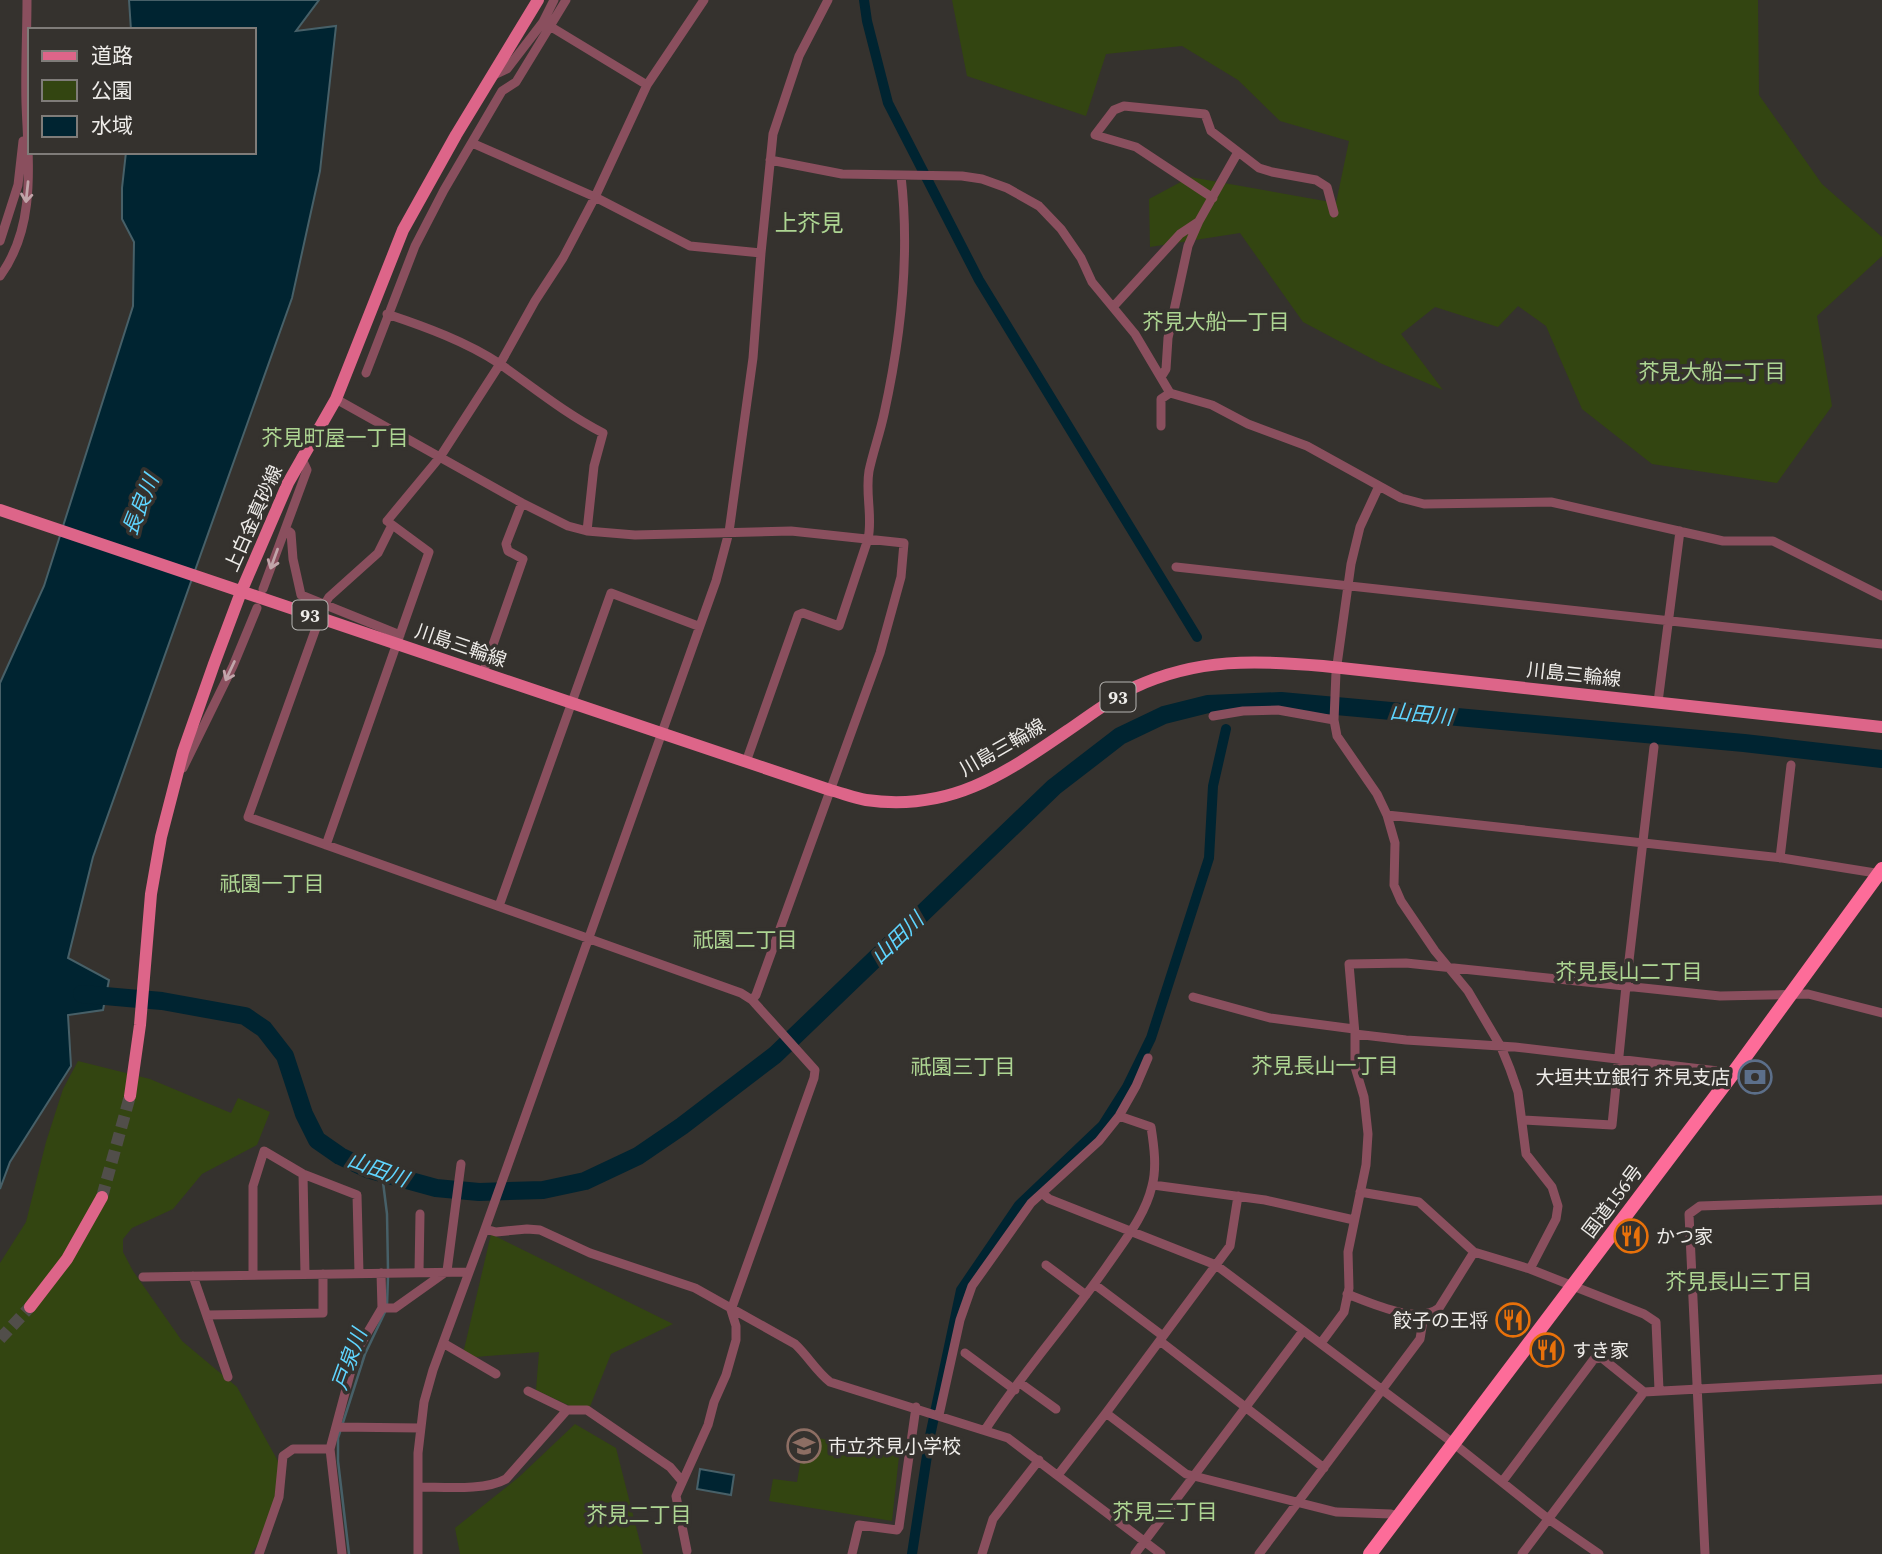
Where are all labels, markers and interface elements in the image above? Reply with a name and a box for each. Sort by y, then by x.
legend [28,28,256,154]
text: 道路 [91,41,133,70]
text: 公園 [91,76,133,105]
text: 水域 [91,111,133,140]
one-way arrow [21,180,34,203]
district label: 上芥見 [775,207,844,239]
district label: 芥見大船一丁目 [1143,307,1290,336]
district label: 芥見大船二丁目 [1639,357,1786,386]
district label: 芥見町屋一丁目 [262,423,409,452]
street label: 上白金真砂線 [218,461,288,575]
water label: 長良川 [115,469,166,540]
one-way arrow [267,547,280,569]
road number: 93 [292,600,328,630]
street label: 川島三輪線 [412,617,510,673]
street label: 川島三輪線 [1525,656,1623,692]
one-way arrow [223,660,236,681]
road number: 93 [1100,682,1136,712]
water label: 山田川 [1388,696,1456,732]
street label: 川島三輪線 [954,712,1050,782]
district label: 祇園一丁目 [220,869,325,898]
water label: 山田川 [864,904,931,970]
district label: 祇園二丁目 [693,925,798,954]
district label: 芥見長山二丁目 [1556,957,1703,986]
district label: 芥見長山一丁目 [1252,1051,1399,1080]
district label: 祇園三丁目 [911,1052,1016,1081]
bank icon: 大垣共立銀行 芥見支店 [1736,1058,1774,1096]
place label: 大垣共立銀行 芥見支店 [1536,1064,1730,1090]
water label: 山田川 [343,1145,414,1194]
street label: 国道156号 [1576,1159,1648,1243]
restaurant icon: かつ家 [1612,1217,1650,1255]
place label: かつ家 [1656,1223,1713,1249]
district label: 芥見長山三丁目 [1666,1267,1813,1296]
restaurant icon: 餃子の王将 [1494,1301,1532,1339]
place label: 餃子の王将 [1393,1307,1488,1333]
water label: 戸泉川 [325,1323,374,1394]
restaurant icon: すき家 [1528,1331,1566,1369]
place label: すき家 [1572,1337,1629,1363]
school or university icon: 市立芥見小学校 [785,1427,823,1465]
place label: 市立芥見小学校 [828,1433,961,1459]
district label: 芥見三丁目 [1113,1497,1218,1526]
district label: 芥見二丁目 [587,1500,692,1529]

